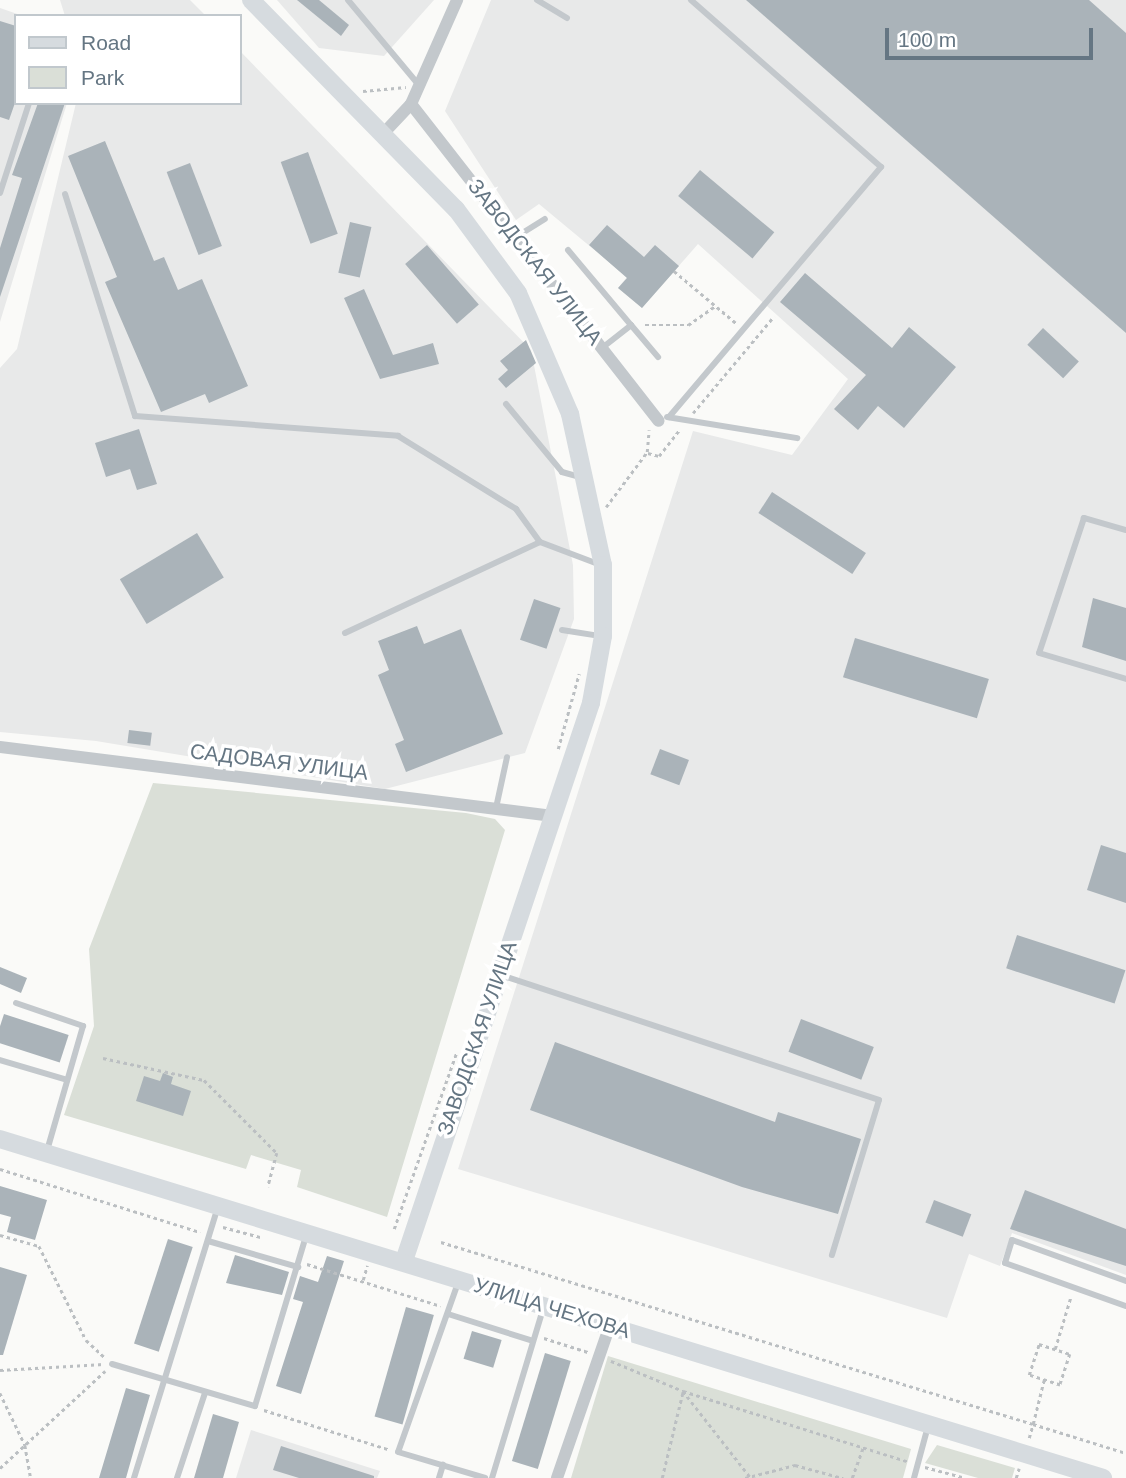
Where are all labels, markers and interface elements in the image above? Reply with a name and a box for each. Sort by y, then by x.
legend [14,14,242,105]
scale bar [888,14,1096,58]
text: 100 m [898,28,956,51]
text: Road [81,31,131,54]
text: Park [81,66,124,89]
street label: ЗАВОДСКАЯ УЛИЦА [462,174,608,350]
street label: САДОВАЯ УЛИЦА [188,739,370,785]
street label: ЗАВОДСКАЯ УЛИЦА [432,938,522,1138]
street label: УЛИЦА ЧЕХОВА [471,1272,633,1344]

